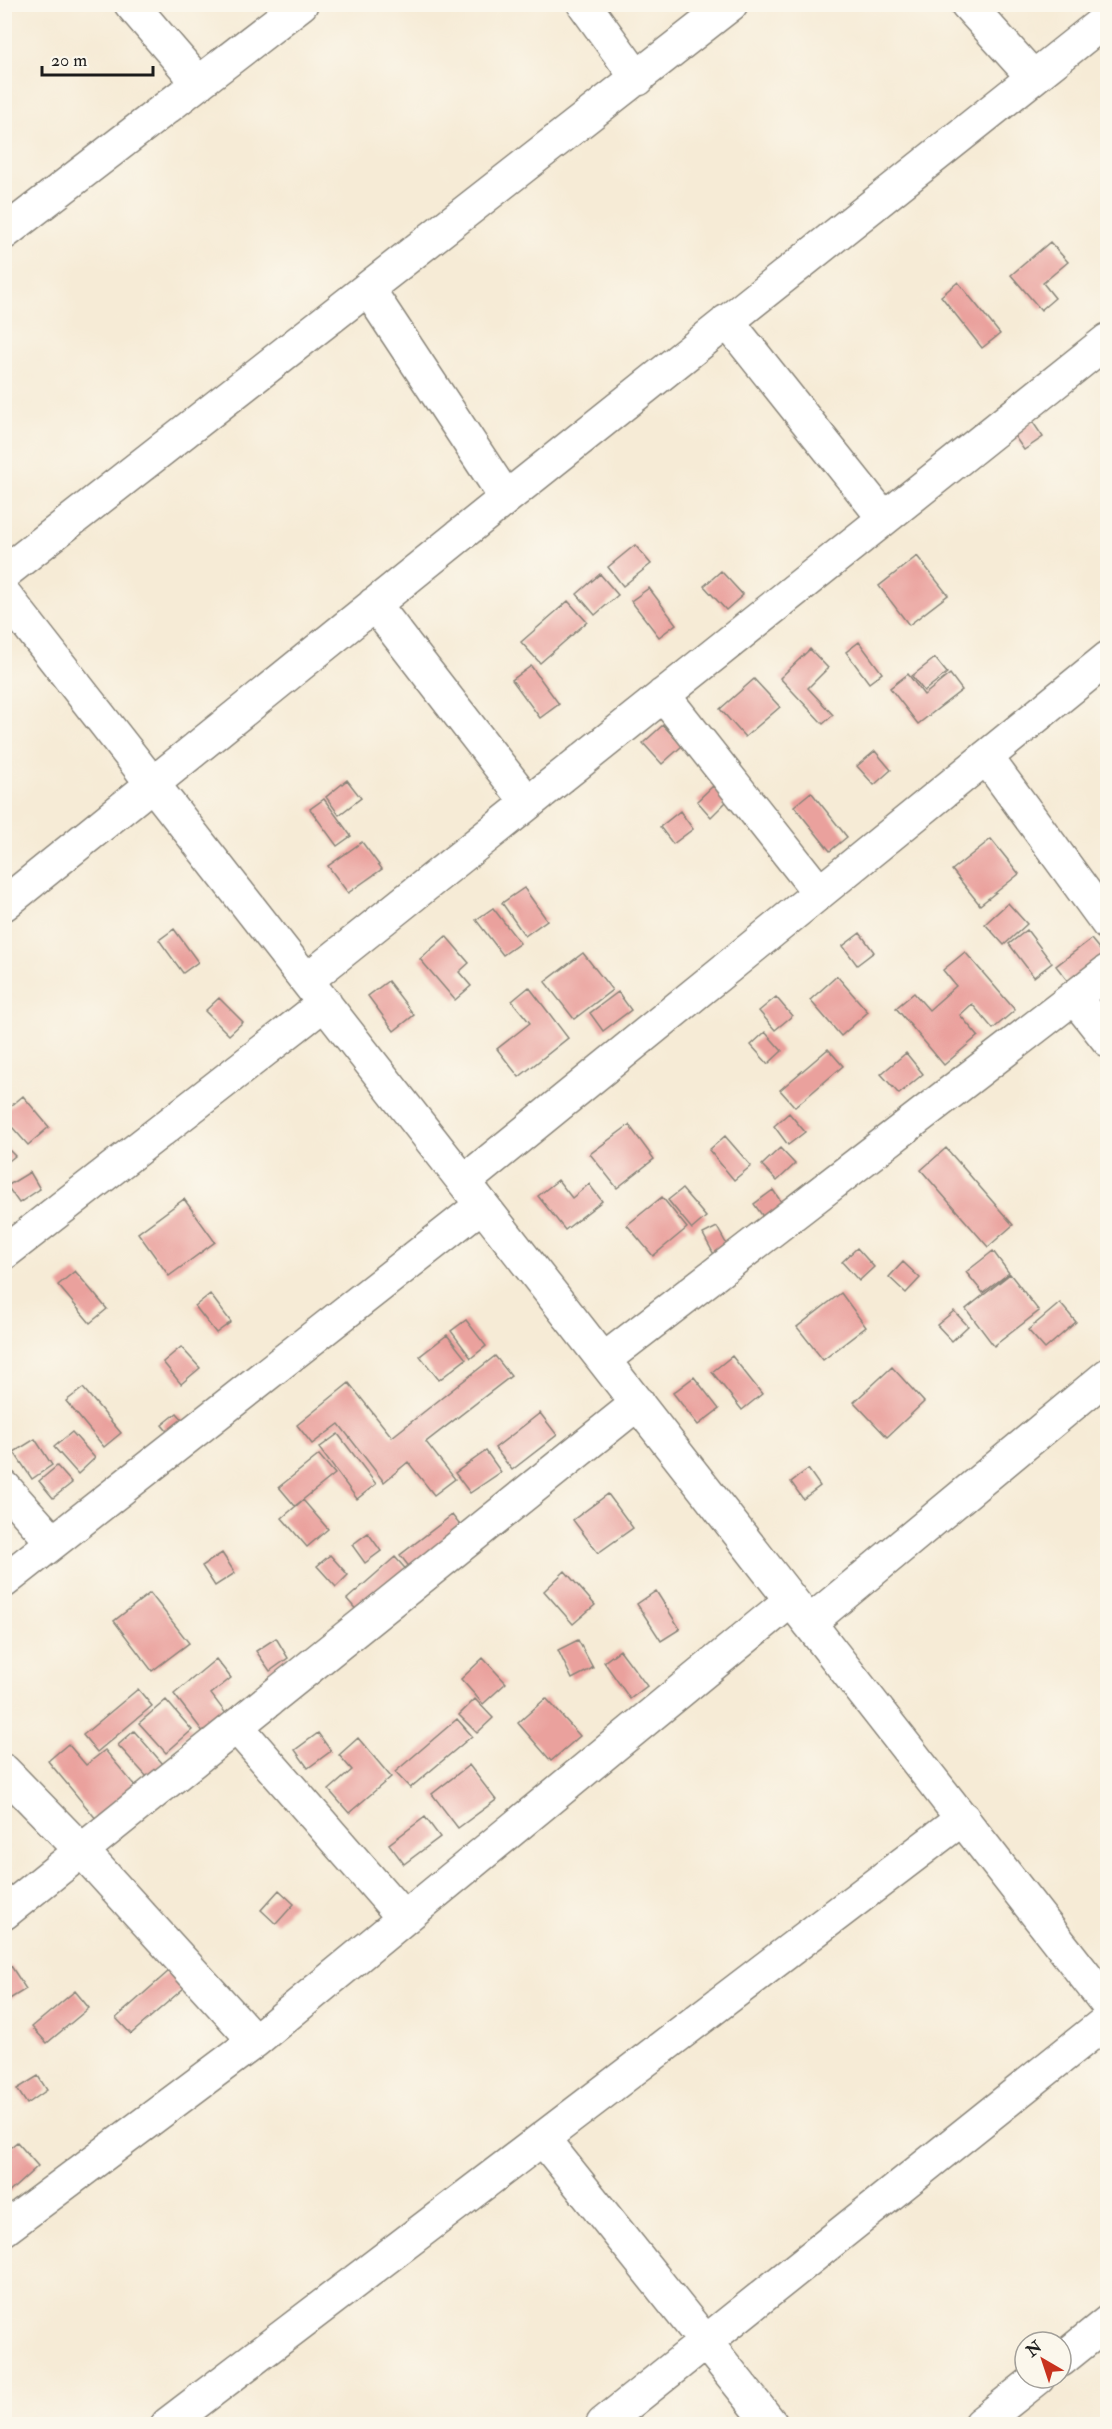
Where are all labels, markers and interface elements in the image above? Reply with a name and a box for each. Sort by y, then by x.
scale bar [42,39,153,77]
text: 20 m [51,49,87,72]
north arrow [1013,2330,1073,2390]
text: N [1022,2336,1047,2362]

